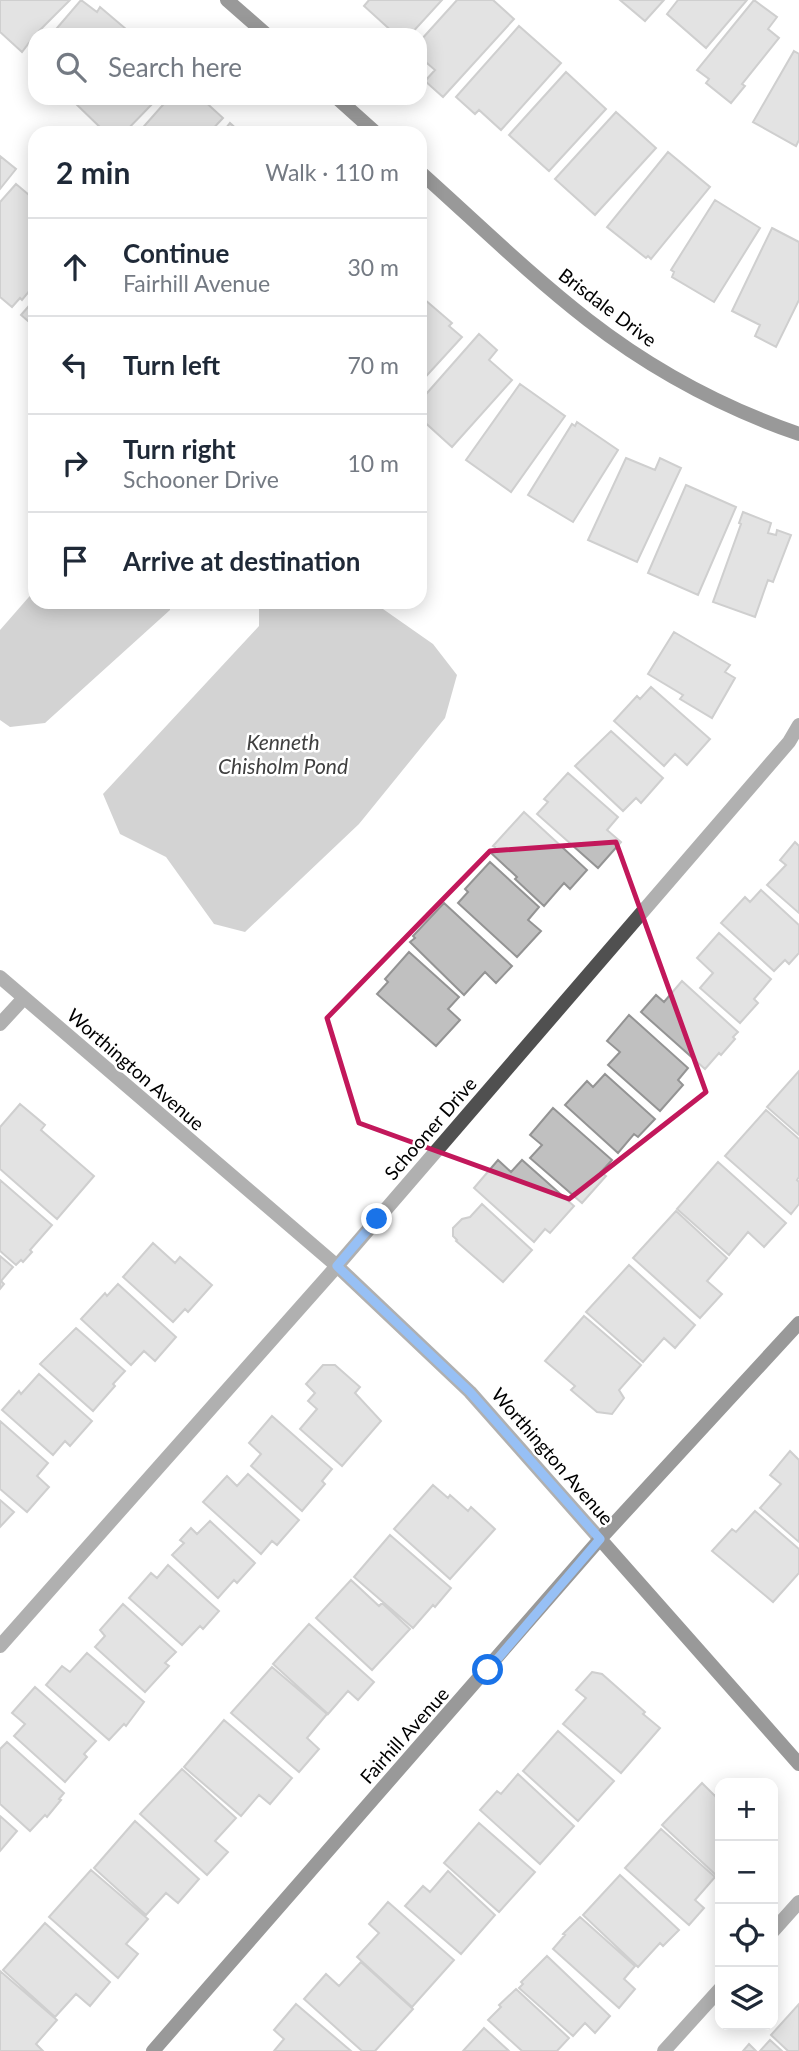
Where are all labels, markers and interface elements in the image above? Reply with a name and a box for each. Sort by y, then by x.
search box [28,28,427,105]
icon: search [52,48,90,86]
text: Search here [108,51,242,83]
text: 2 min [56,154,130,190]
text: Walk · 110 m [265,158,399,186]
text: Continue [123,237,229,269]
icon: ahead [56,248,94,286]
text: 30 m [348,253,399,281]
street label: Brisdale Drive [555,263,661,351]
text: Fairhill Avenue [123,269,270,297]
icon: left [56,346,94,384]
text: Turn left [123,349,220,381]
text: 70 m [348,351,399,379]
text: Turn right [123,433,236,465]
icon: right [56,444,94,482]
text: 10 m [348,449,399,477]
text: Schooner Drive [123,465,279,493]
icon: arrive [56,542,94,580]
text: Arrive at destination [123,545,360,577]
water label: Kenneth Chisholm Pond [218,729,348,778]
street label: Worthington Avenue [63,1003,209,1135]
street label: Schooner Drive [379,1072,481,1184]
route end [361,1203,392,1234]
street label: Worthington Avenue [487,1383,619,1529]
route start [472,1654,503,1685]
street label: Fairhill Avenue [355,1682,453,1788]
map controls [715,1778,778,2030]
button: + [715,1778,778,1841]
button: − [715,1841,778,1904]
button: locate [715,1904,778,1967]
button: layers [715,1967,778,2030]

